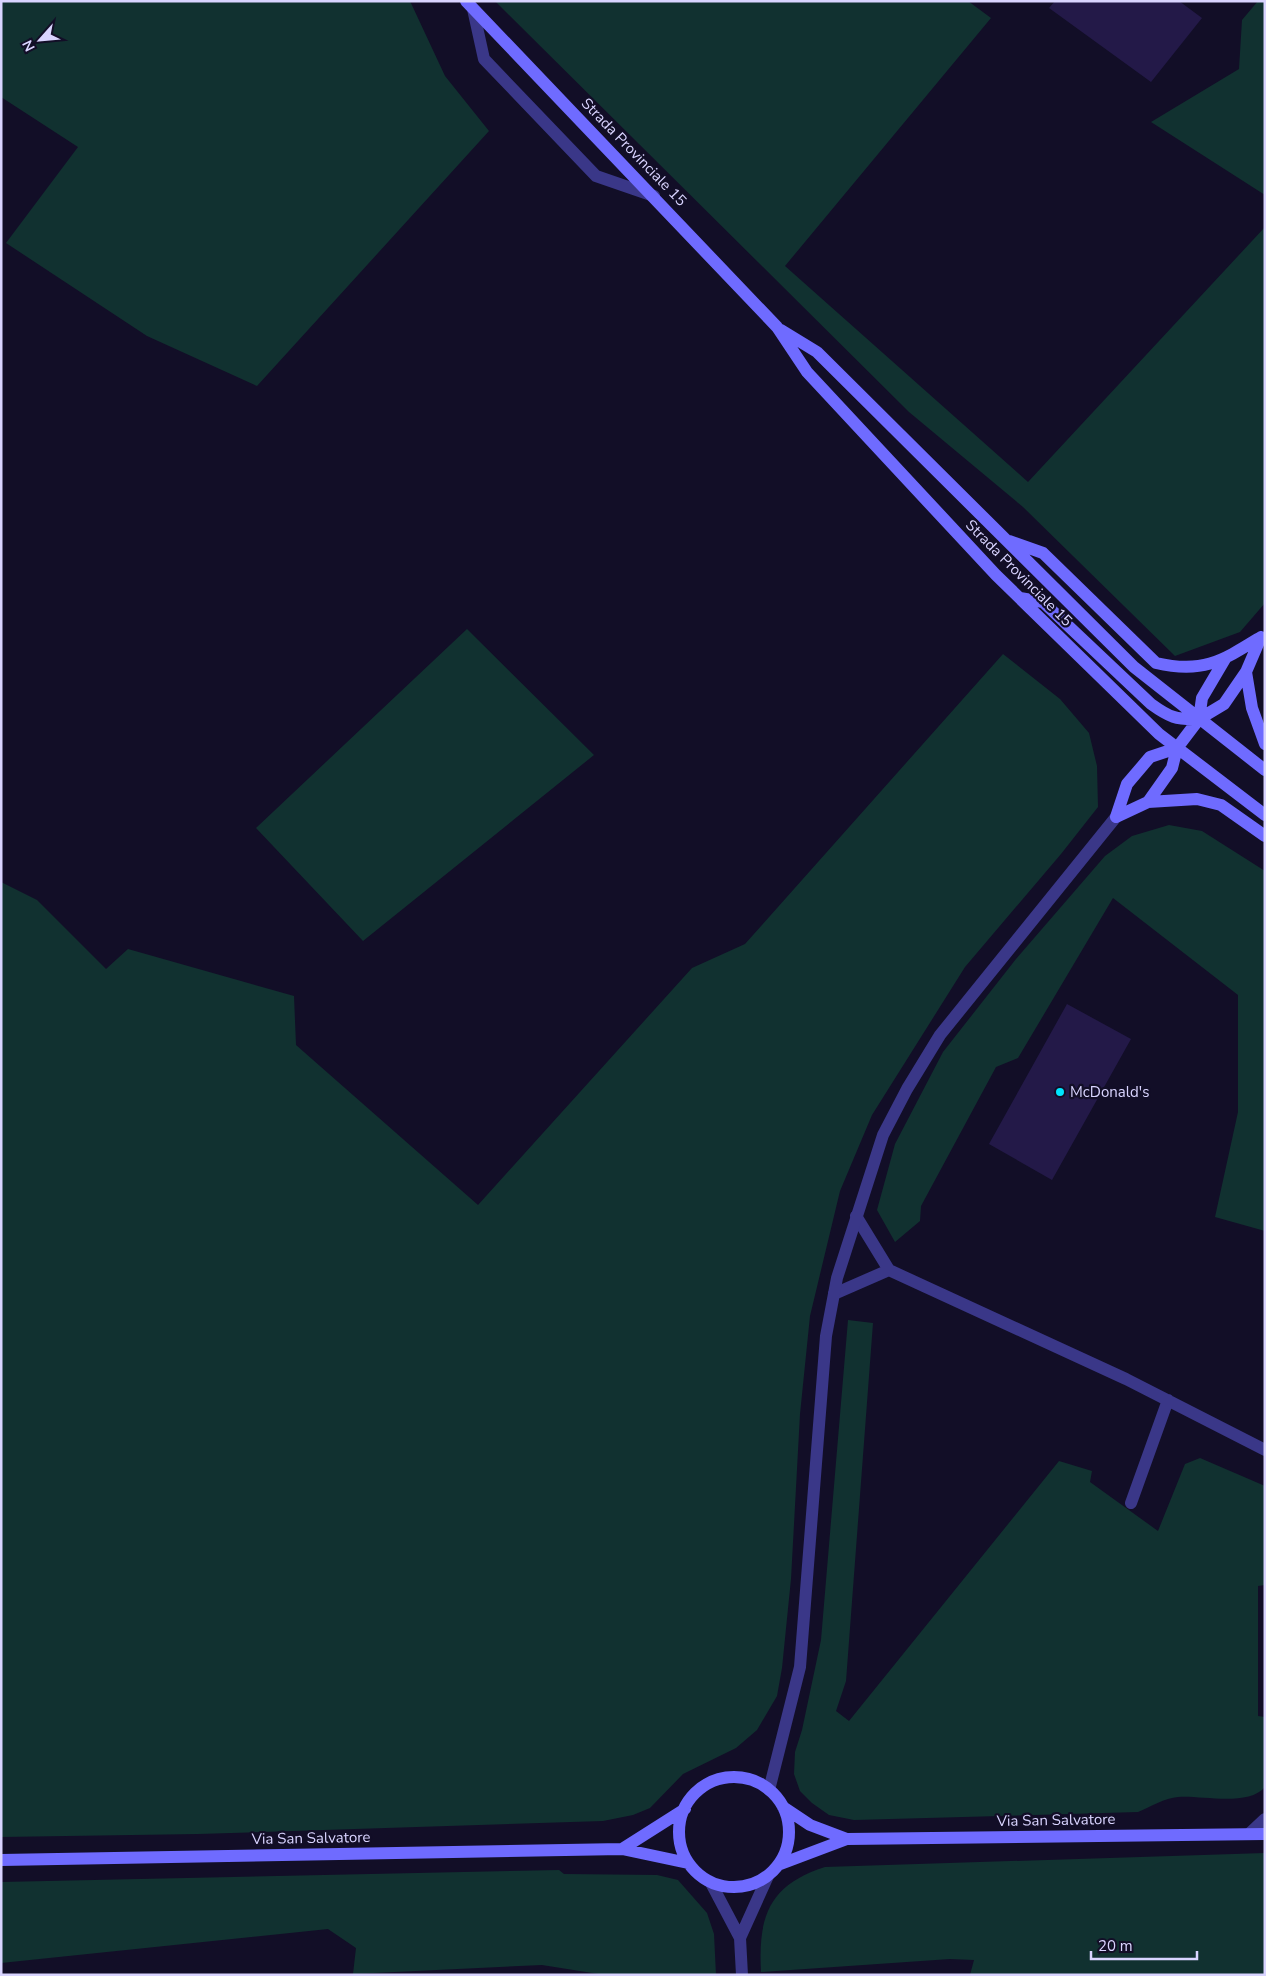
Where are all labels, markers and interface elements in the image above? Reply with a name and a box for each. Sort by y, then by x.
north arrow [15,15,65,65]
text: N [18,37,40,55]
street label: Strada Provinciale 15 [577,93,691,211]
street label: Strada Provinciale 15 [961,515,1077,631]
place label: McDonald's [1070,1082,1149,1102]
marker: McDonald's [1054,1086,1066,1098]
street label: Via San Salvatore [995,1809,1116,1831]
street label: Via San Salvatore [250,1827,371,1849]
scale bar [1091,1928,1197,1960]
text: 20 m [1098,1936,1133,1956]

